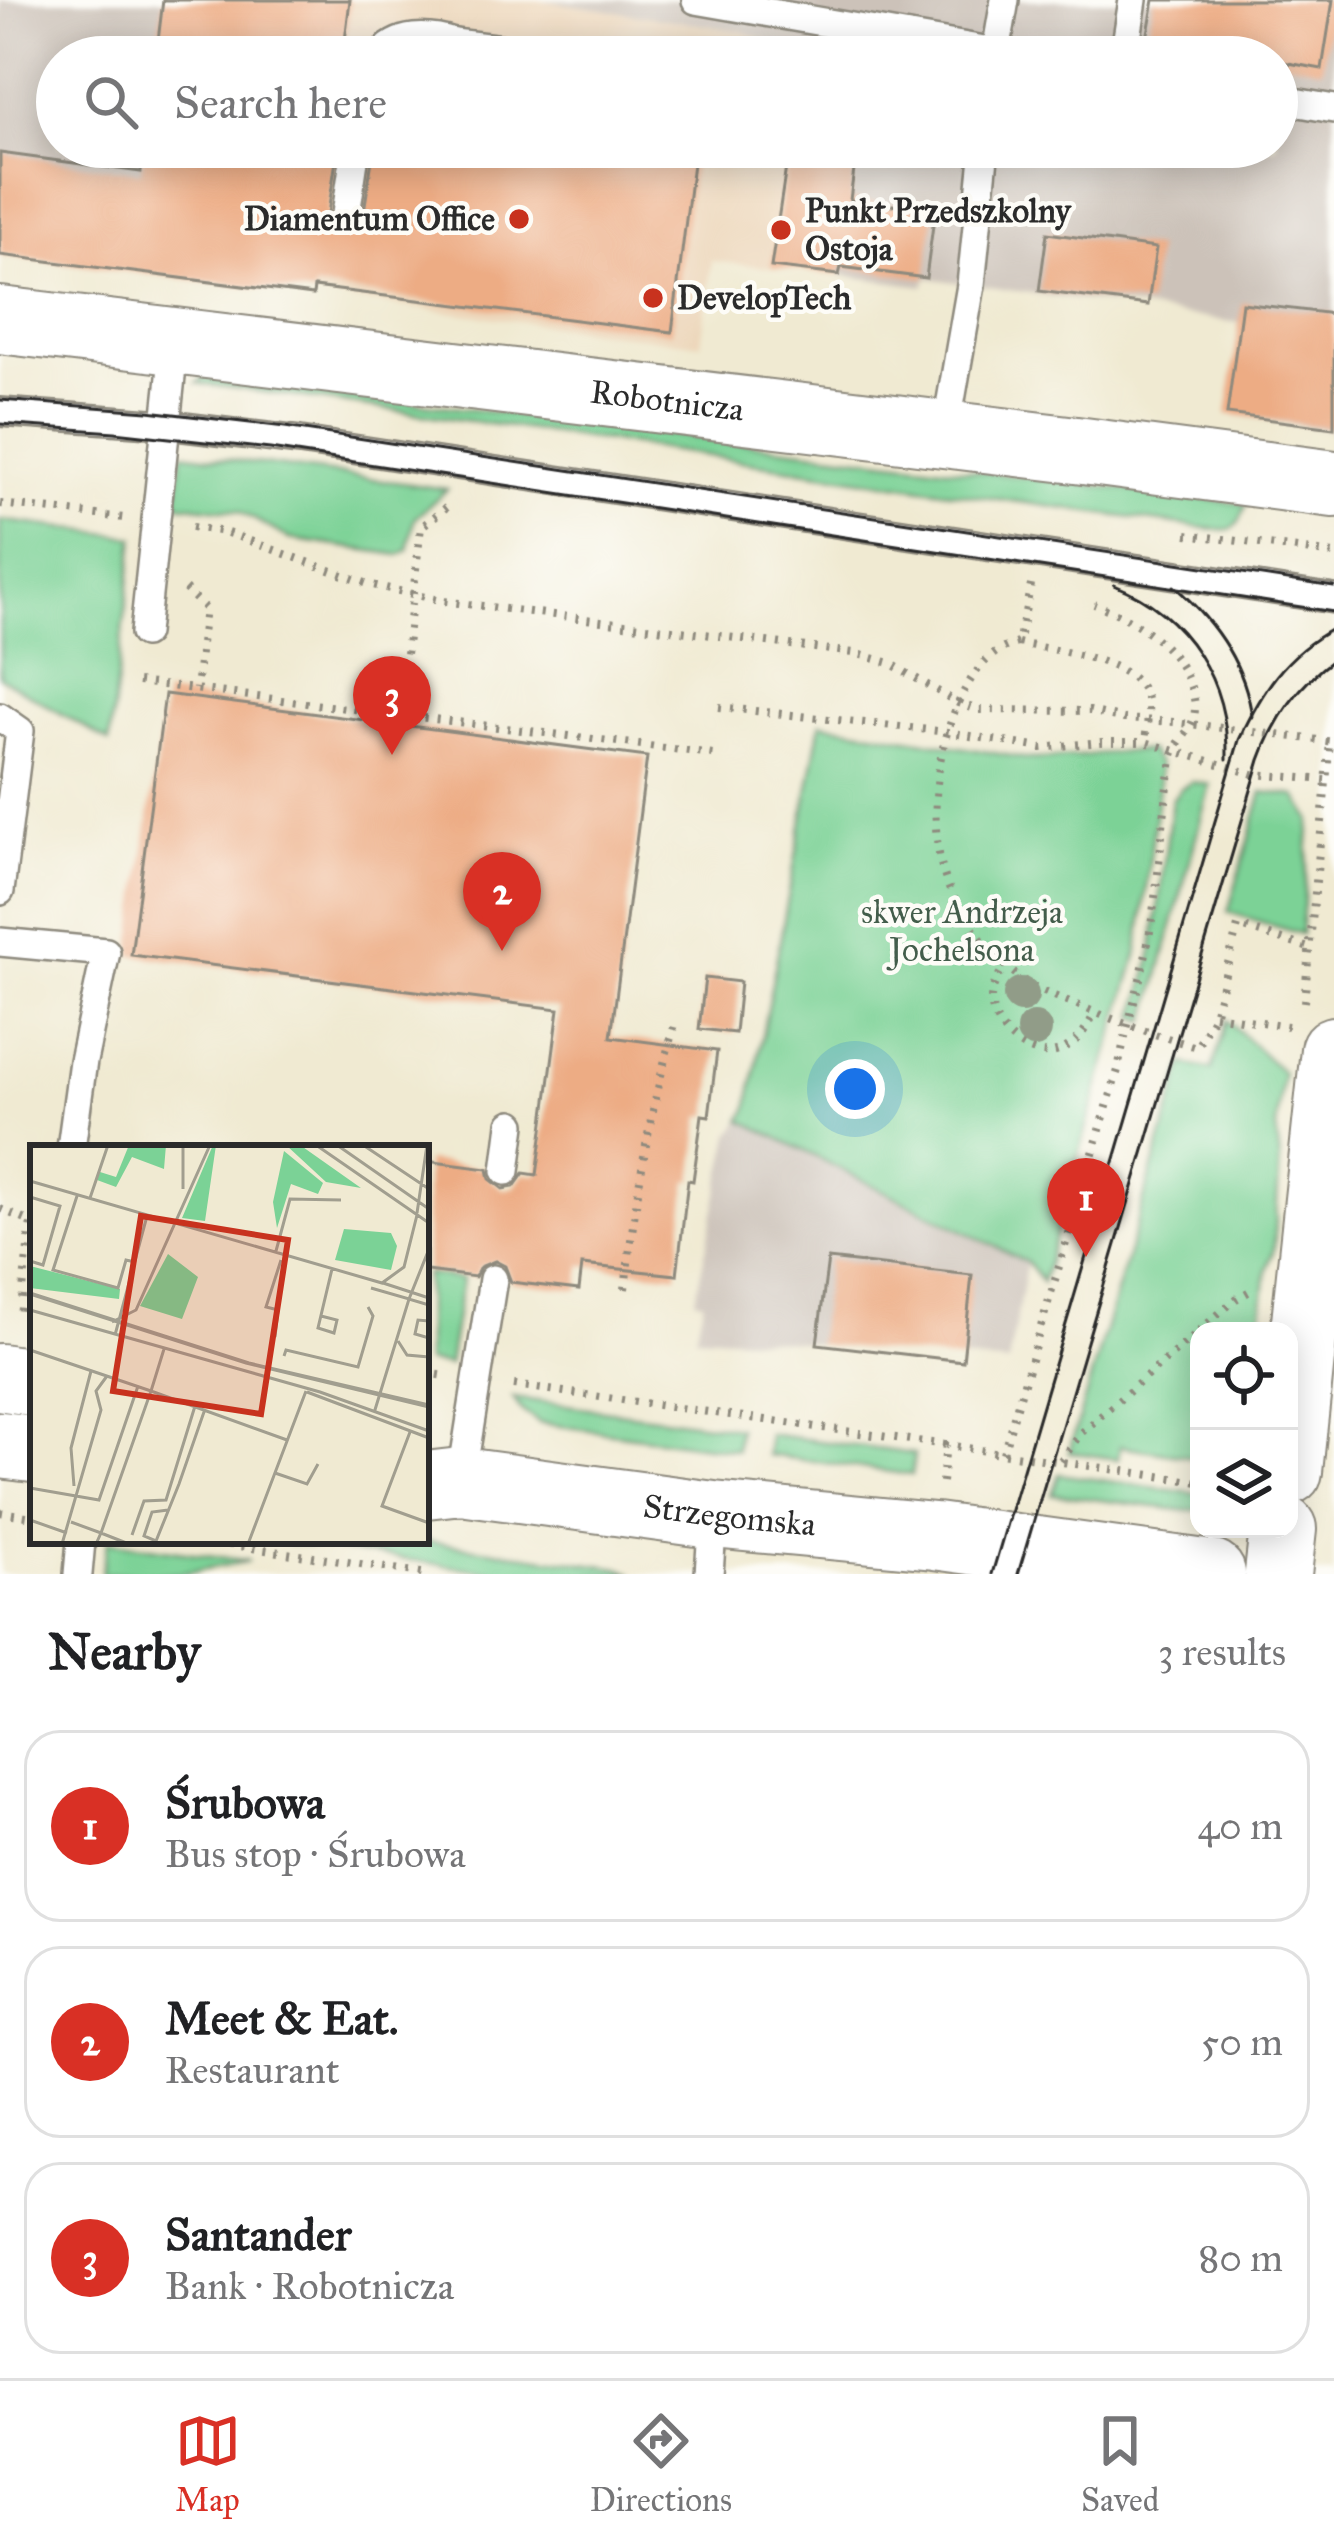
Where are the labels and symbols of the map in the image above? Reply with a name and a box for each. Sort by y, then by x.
place label: Punkt Przedszkolny Ostoja [805,191,1072,269]
place label: Diamentum Office [244,199,495,239]
marker: Diamentum Office [506,206,532,232]
marker: Punkt Przedszkolny Ostoja [768,217,794,243]
place label: DevelopTech [677,278,852,318]
marker: DevelopTech [640,285,666,311]
street label: Robotnicza [588,371,746,430]
pin: 3 [353,656,431,755]
pin: 2 [463,852,541,951]
park label: skwer Andrzeja Jochelsona [861,892,1063,971]
your location [825,1059,885,1119]
inset map [30,1145,429,1544]
pin: 1 [1047,1158,1125,1257]
street label: Strzegomska [641,1486,818,1545]

